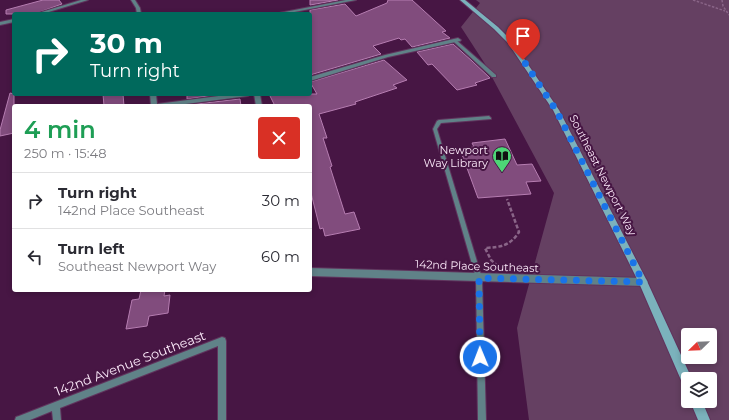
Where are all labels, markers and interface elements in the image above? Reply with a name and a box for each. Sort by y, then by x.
pin [506,19,540,60]
icon: arrive [512,25,534,47]
text: 30 m [90,26,163,60]
icon: right [24,28,76,80]
text: Turn right [90,60,180,82]
street label: Southeast Newport Way [566,112,640,238]
text: 4 min [24,115,96,144]
button: close [258,117,300,159]
place label: Newport Way Library [424,143,489,170]
text: 250 m · 15:48 [24,145,106,161]
library icon: Newport Way Library [491,145,513,173]
text: Turn right [58,183,137,202]
icon: right [24,190,46,212]
text: 30 m [262,191,300,210]
text: 142nd Place Southeast [58,202,205,218]
text: Turn left [58,239,125,258]
icon: left [24,246,46,268]
text: 60 m [261,247,300,266]
street label: 142nd Place Southeast [415,257,540,275]
text: Southeast Newport Way [58,258,216,274]
street label: 142nd Avenue Southeast [52,327,208,399]
north arrow [681,328,717,364]
map controls [681,328,717,408]
position arrow [459,336,501,378]
button: layers [681,372,717,408]

